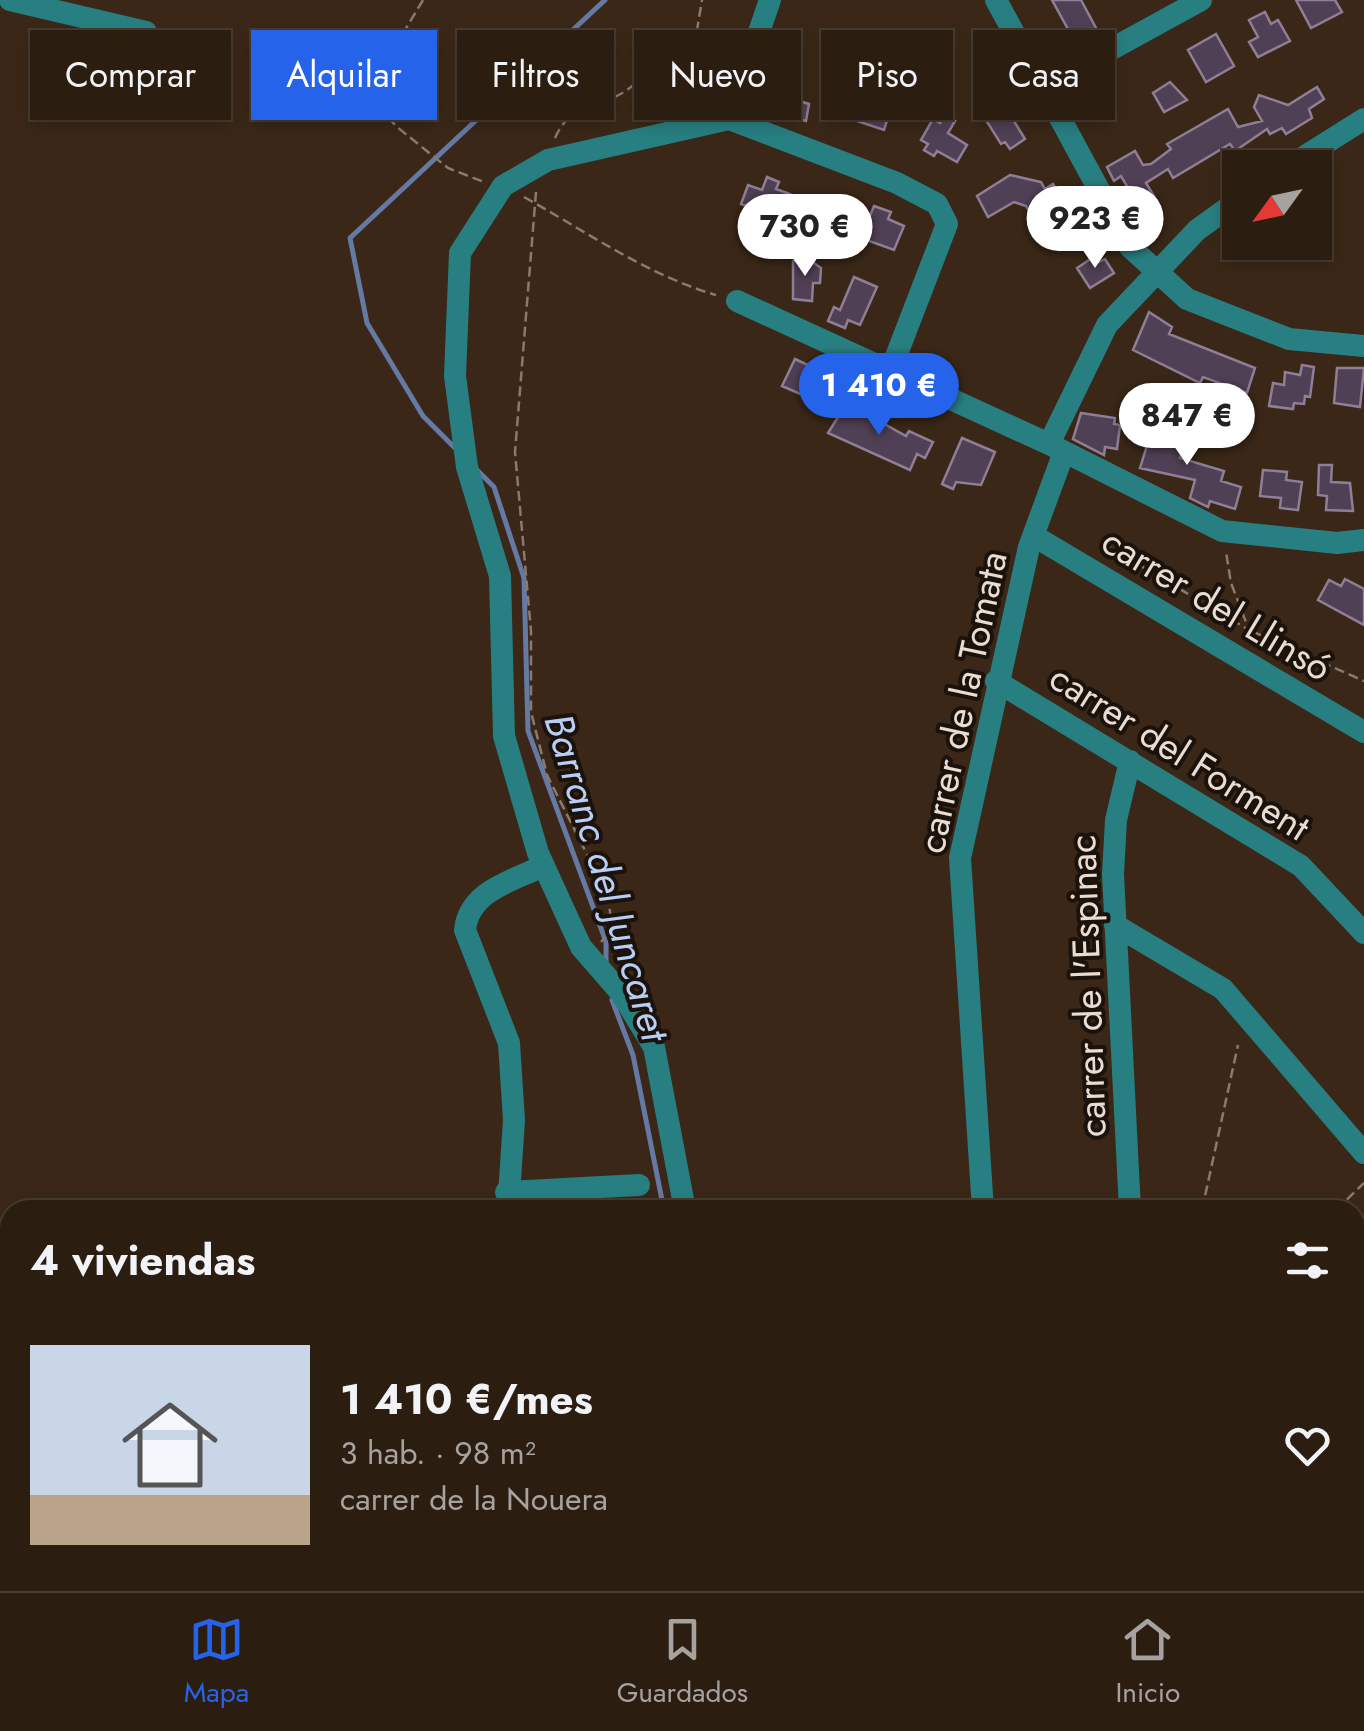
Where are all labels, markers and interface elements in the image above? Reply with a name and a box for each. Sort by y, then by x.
chip: Comprar [30,30,231,120]
chip: Alquilar [251,30,437,120]
chip: Filtros [457,30,614,120]
chip: Nuevo [634,30,801,120]
chip: Piso [821,30,953,120]
chip: Casa [973,30,1115,120]
north arrow [1222,150,1332,260]
map controls [1222,150,1332,260]
pin: 923 € [1025,186,1165,271]
pin: 730 € [735,194,875,279]
text: 923 € [1049,195,1141,241]
text: 730 € [760,203,850,249]
pin: 1 410 € [787,353,971,438]
text: 1 410 € [821,362,937,408]
pin: 847 € [1117,383,1257,468]
text: 847 € [1141,392,1233,438]
street label: carrer del Llinsó [1092,514,1342,694]
street label: carrer de la Tomata [903,546,1021,858]
street label: carrer del Forment [1039,650,1321,854]
water label: Barranc del Juncaret [530,706,685,1050]
street label: carrer de l'Espinac [1054,834,1120,1138]
text: 4 viviendas [30,1230,255,1291]
icon: filters [1280,1233,1335,1288]
text: 1 410 €/mes [340,1369,593,1430]
icon: home [110,1385,230,1505]
icon: heart [1280,1418,1335,1473]
text: 3 hab. · 98 m² [340,1430,536,1476]
text: carrer de la Nouera [340,1476,608,1522]
tab: Mapa [184,1612,249,1713]
tab: Guardados [617,1612,748,1713]
tab: Inicio [1115,1612,1180,1713]

